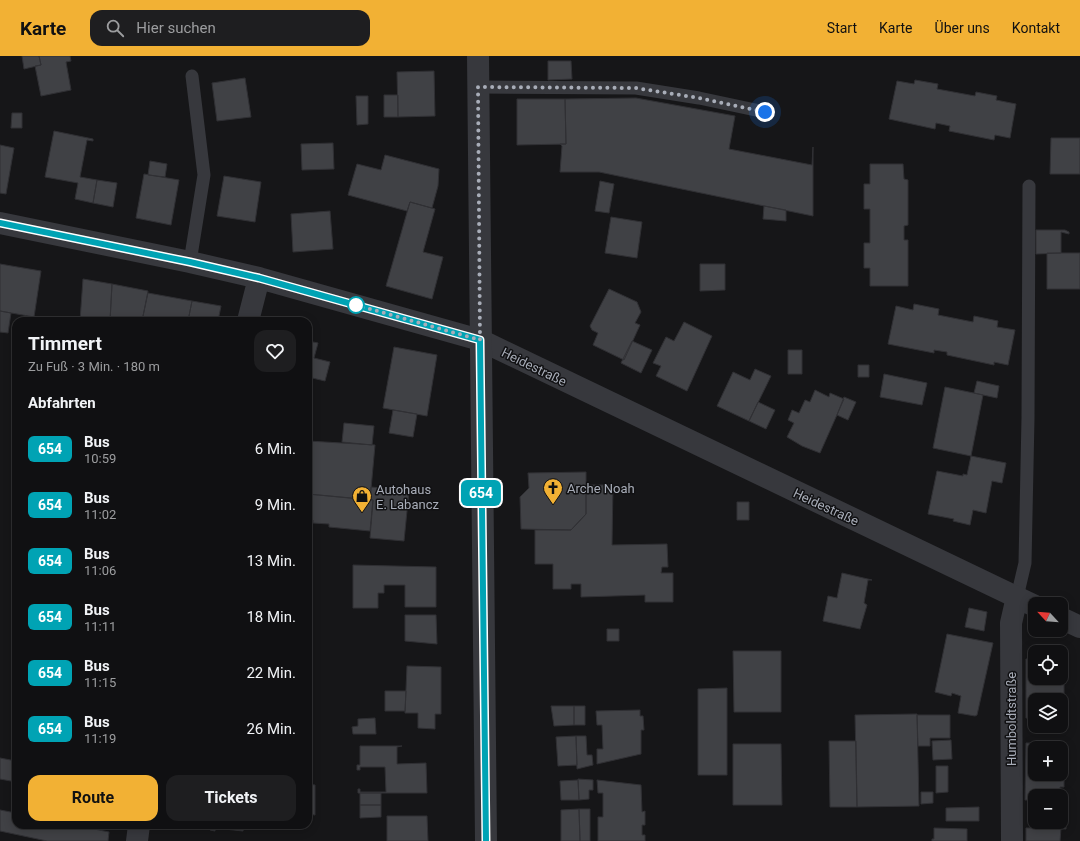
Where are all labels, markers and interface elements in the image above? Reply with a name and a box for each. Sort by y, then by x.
search box [90,10,370,46]
text: Karte [20,17,66,40]
icon: search [104,17,126,39]
text: Hier suchen [136,19,216,37]
text: Start [827,20,857,36]
text: Karte [879,20,913,36]
text: Über uns [935,20,990,36]
text: Kontakt [1012,20,1060,36]
your location [755,102,775,122]
unlabelled marker [347,296,365,314]
button: heart [254,330,296,372]
text: Timmert [28,332,102,355]
street label: Heidestraße [499,345,569,389]
text: Zu Fuß · 3 Min. · 180 m [28,359,160,374]
text: Abfahrten [28,394,96,412]
text: Bus [84,433,110,451]
text: 6 Min. [255,440,296,458]
text: 654 [38,441,62,457]
text: 10:59 [84,451,116,466]
church icon: Arche Noah [542,477,564,505]
line badge: 654 [458,480,504,506]
place label: Arche Noah [567,481,635,496]
place label: Autohaus E. Labancz [376,482,439,512]
shop icon: Autohaus E. Labancz [351,485,373,513]
text: 654 [469,485,493,501]
street label: Heidestraße [791,485,861,529]
text: Bus [84,489,110,507]
text: 9 Min. [255,496,296,514]
text: 654 [38,497,62,513]
text: 11:02 [84,507,116,522]
text: Bus [84,545,110,563]
text: 13 Min. [246,552,296,570]
text: 654 [38,553,62,569]
text: 11:06 [84,563,116,578]
north arrow [1028,597,1068,637]
map controls [1028,597,1068,829]
text: Bus [84,601,110,619]
text: 18 Min. [246,608,296,626]
text: 654 [38,609,62,625]
text: 11:11 [84,619,116,634]
button: locate [1028,645,1068,685]
text: Bus [84,657,110,675]
text: 22 Min. [246,664,296,682]
text: 654 [38,665,62,681]
street label: Humboldtstraße [1004,672,1019,766]
text: 11:15 [84,675,116,690]
button: layers [1028,693,1068,733]
text: Bus [84,713,110,731]
text: 26 Min. [246,720,296,738]
text: 654 [38,721,62,737]
text: 11:19 [84,731,116,746]
button: + [1028,741,1068,781]
button: Route [28,775,158,821]
button: Tickets [166,775,296,821]
button: − [1028,789,1068,829]

